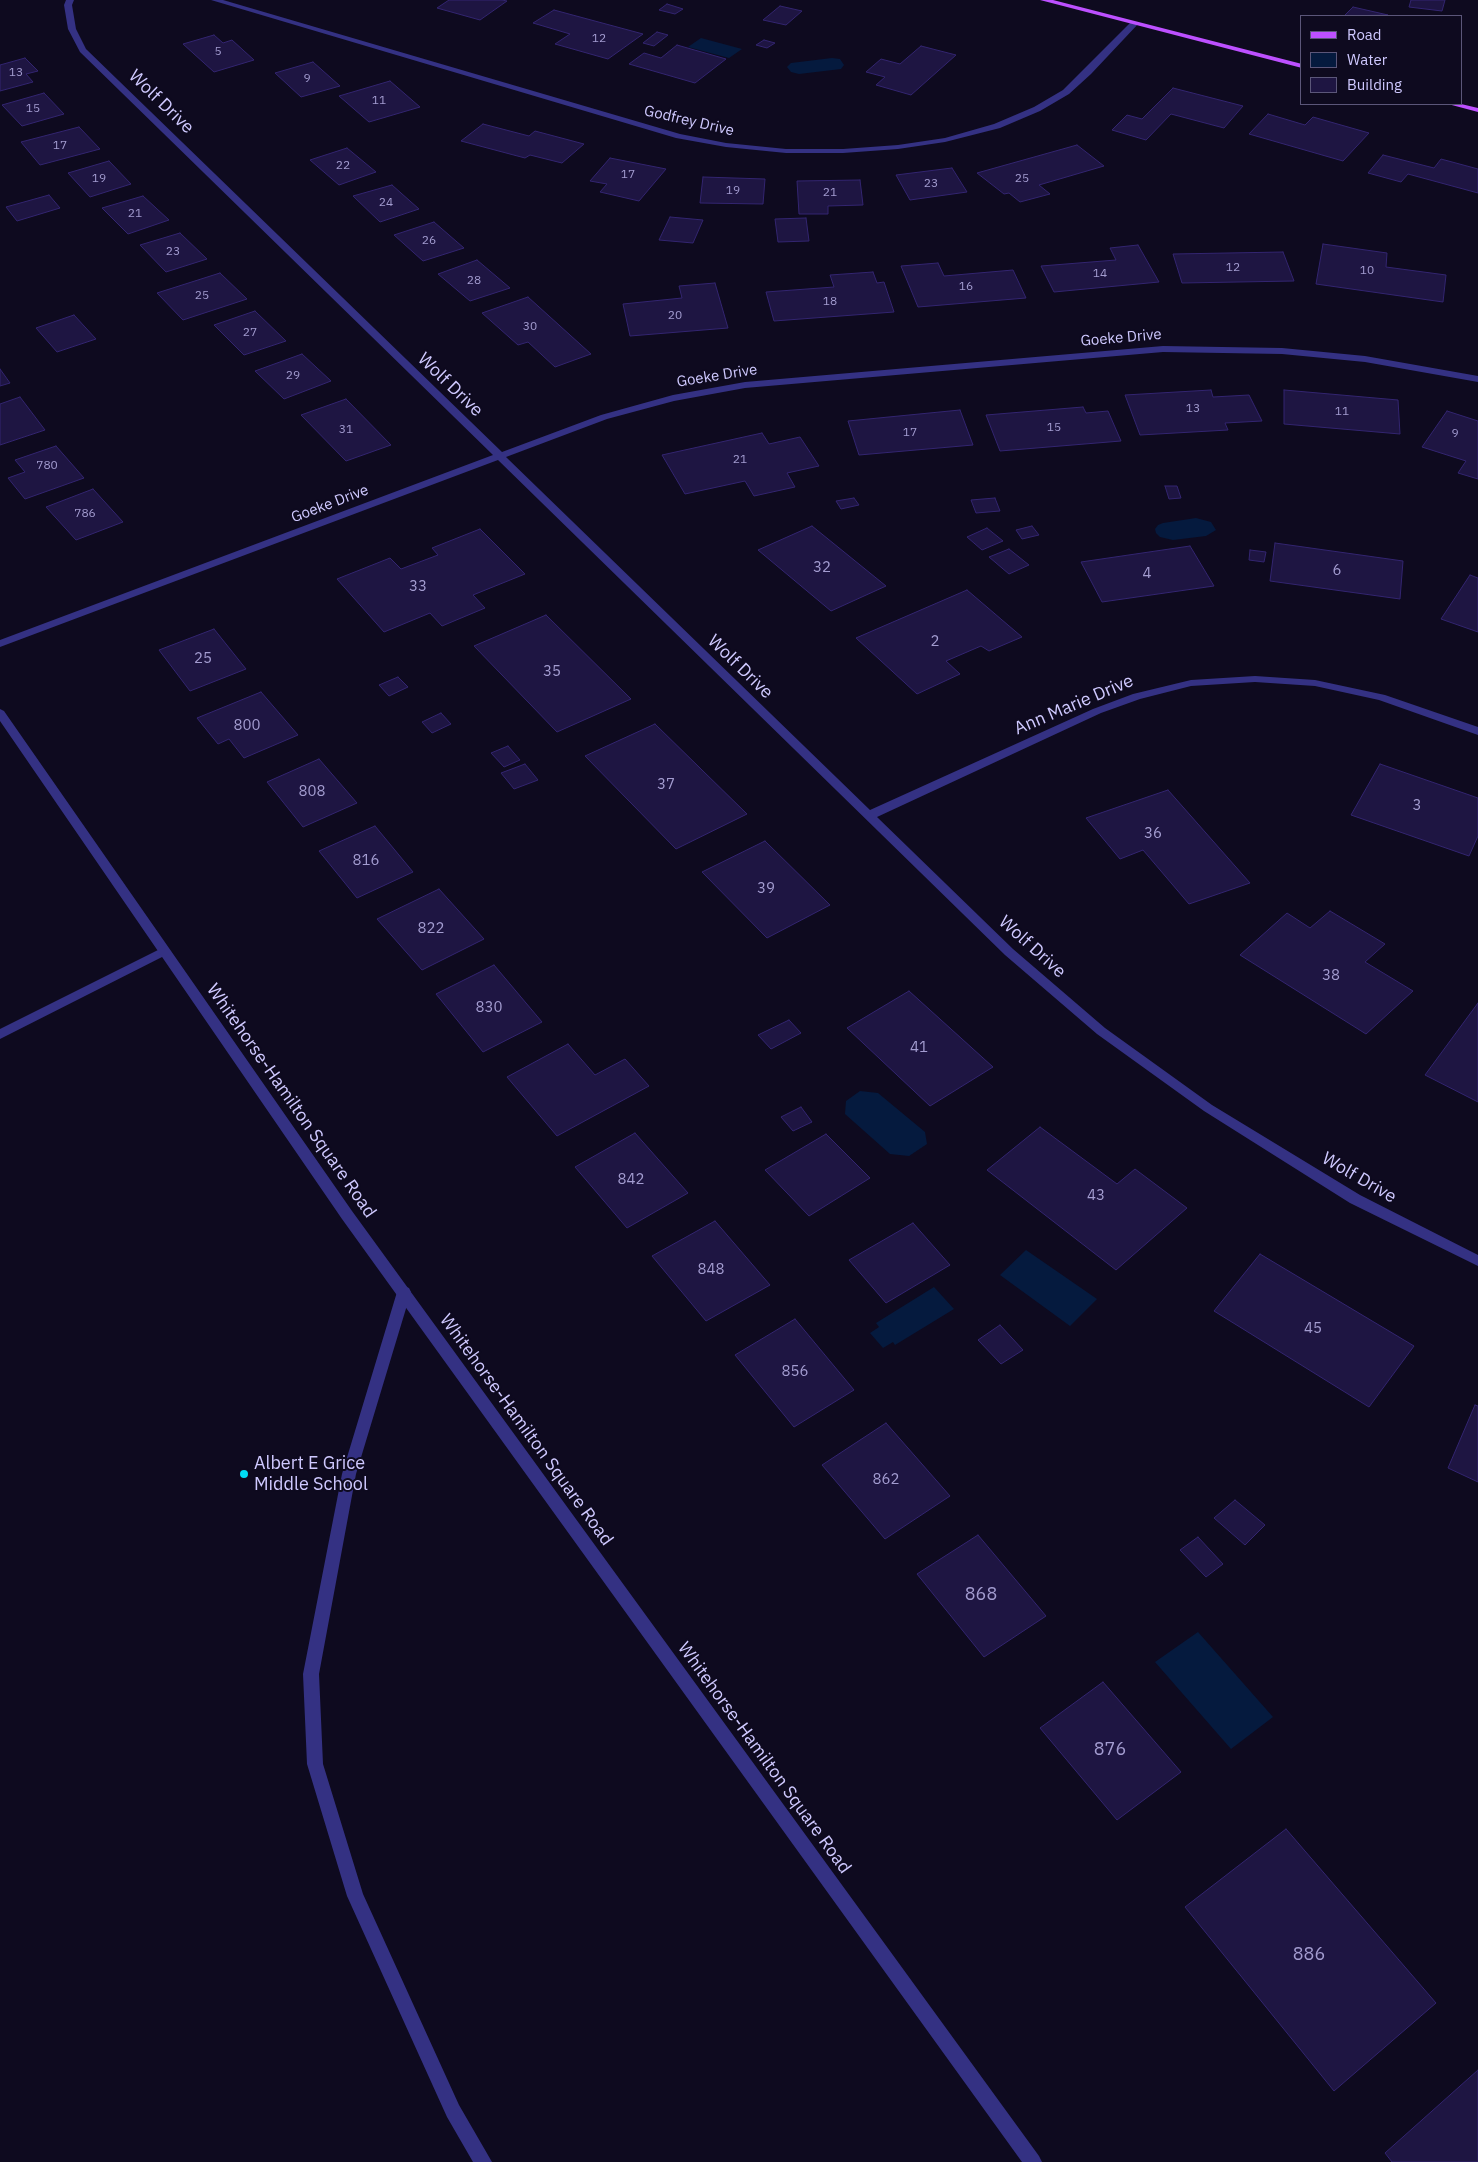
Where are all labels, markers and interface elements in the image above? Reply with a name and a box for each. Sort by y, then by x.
legend [1300,15,1463,105]
text: Road [1347,25,1382,44]
house number: 12 [592,32,606,46]
house number: 5 [214,45,222,59]
text: Water [1347,50,1387,69]
house number: 13 [9,66,23,80]
street label: Wolf Drive [124,66,198,138]
house number: 9 [303,72,311,86]
text: Building [1347,75,1402,94]
house number: 11 [372,94,386,108]
house number: 15 [26,102,40,116]
street label: Godfrey Drive [642,102,736,140]
house number: 17 [53,139,67,153]
house number: 22 [336,159,350,173]
house number: 17 [621,168,635,182]
house number: 19 [92,172,106,186]
house number: 25 [1015,172,1029,186]
house number: 23 [924,177,938,191]
house number: 19 [726,184,740,198]
house number: 21 [823,186,837,200]
house number: 24 [379,196,393,210]
house number: 21 [128,207,142,221]
house number: 26 [422,234,436,248]
house number: 23 [166,245,180,259]
house number: 12 [1226,261,1240,275]
house number: 10 [1360,264,1374,278]
house number: 14 [1093,267,1107,281]
house number: 28 [467,274,481,288]
house number: 16 [959,280,973,294]
house number: 25 [195,289,209,303]
house number: 18 [823,295,837,309]
house number: 20 [668,309,682,323]
house number: 30 [523,320,537,334]
street label: Goeke Drive [1080,325,1162,351]
house number: 27 [243,326,257,340]
street label: Wolf Drive [413,349,487,421]
street label: Goeke Drive [675,361,759,391]
house number: 29 [286,369,300,383]
house number: 13 [1186,402,1200,416]
house number: 11 [1335,405,1349,419]
house number: 15 [1047,421,1061,435]
house number: 31 [339,423,353,437]
house number: 17 [903,426,917,440]
house number: 9 [1451,427,1459,441]
house number: 21 [733,453,747,467]
house number: 780 [36,459,58,473]
street label: Goeke Drive [289,481,371,527]
house number: 786 [74,507,96,521]
house number: 32 [813,559,831,577]
house number: 6 [1333,562,1341,580]
house number: 4 [1143,565,1151,583]
house number: 33 [409,578,427,596]
street label: Wolf Drive [703,631,777,703]
house number: 2 [931,633,939,651]
house number: 25 [194,650,212,668]
house number: 35 [543,663,561,681]
street label: Ann Marie Drive [1011,670,1137,740]
house number: 800 [234,717,260,735]
house number: 37 [657,776,675,794]
house number: 808 [299,783,325,801]
house number: 3 [1413,797,1421,815]
house number: 36 [1144,825,1162,843]
house number: 816 [353,852,379,870]
house number: 39 [757,880,775,898]
street label: Wolf Drive [994,911,1070,983]
house number: 822 [418,920,444,938]
house number: 38 [1322,967,1340,985]
street label: Whitehorse-Hamilton Square Road [202,980,380,1222]
house number: 830 [476,999,502,1017]
house number: 41 [910,1039,928,1057]
street label: Wolf Drive [1318,1148,1400,1208]
house number: 842 [618,1171,644,1189]
house number: 43 [1087,1187,1105,1205]
house number: 848 [698,1261,724,1279]
street label: Whitehorse-Hamilton Square Road [435,1310,617,1550]
house number: 45 [1304,1320,1322,1338]
house number: 856 [782,1363,808,1381]
place label: Albert E Grice Middle School [254,1453,368,1496]
marker: Albert E Grice Middle School [238,1468,250,1480]
house number: 862 [873,1471,899,1489]
house number: 868 [965,1584,997,1606]
street label: Whitehorse-Hamilton Square Road [673,1638,855,1878]
house number: 876 [1094,1739,1126,1761]
house number: 886 [1293,1944,1325,1966]

